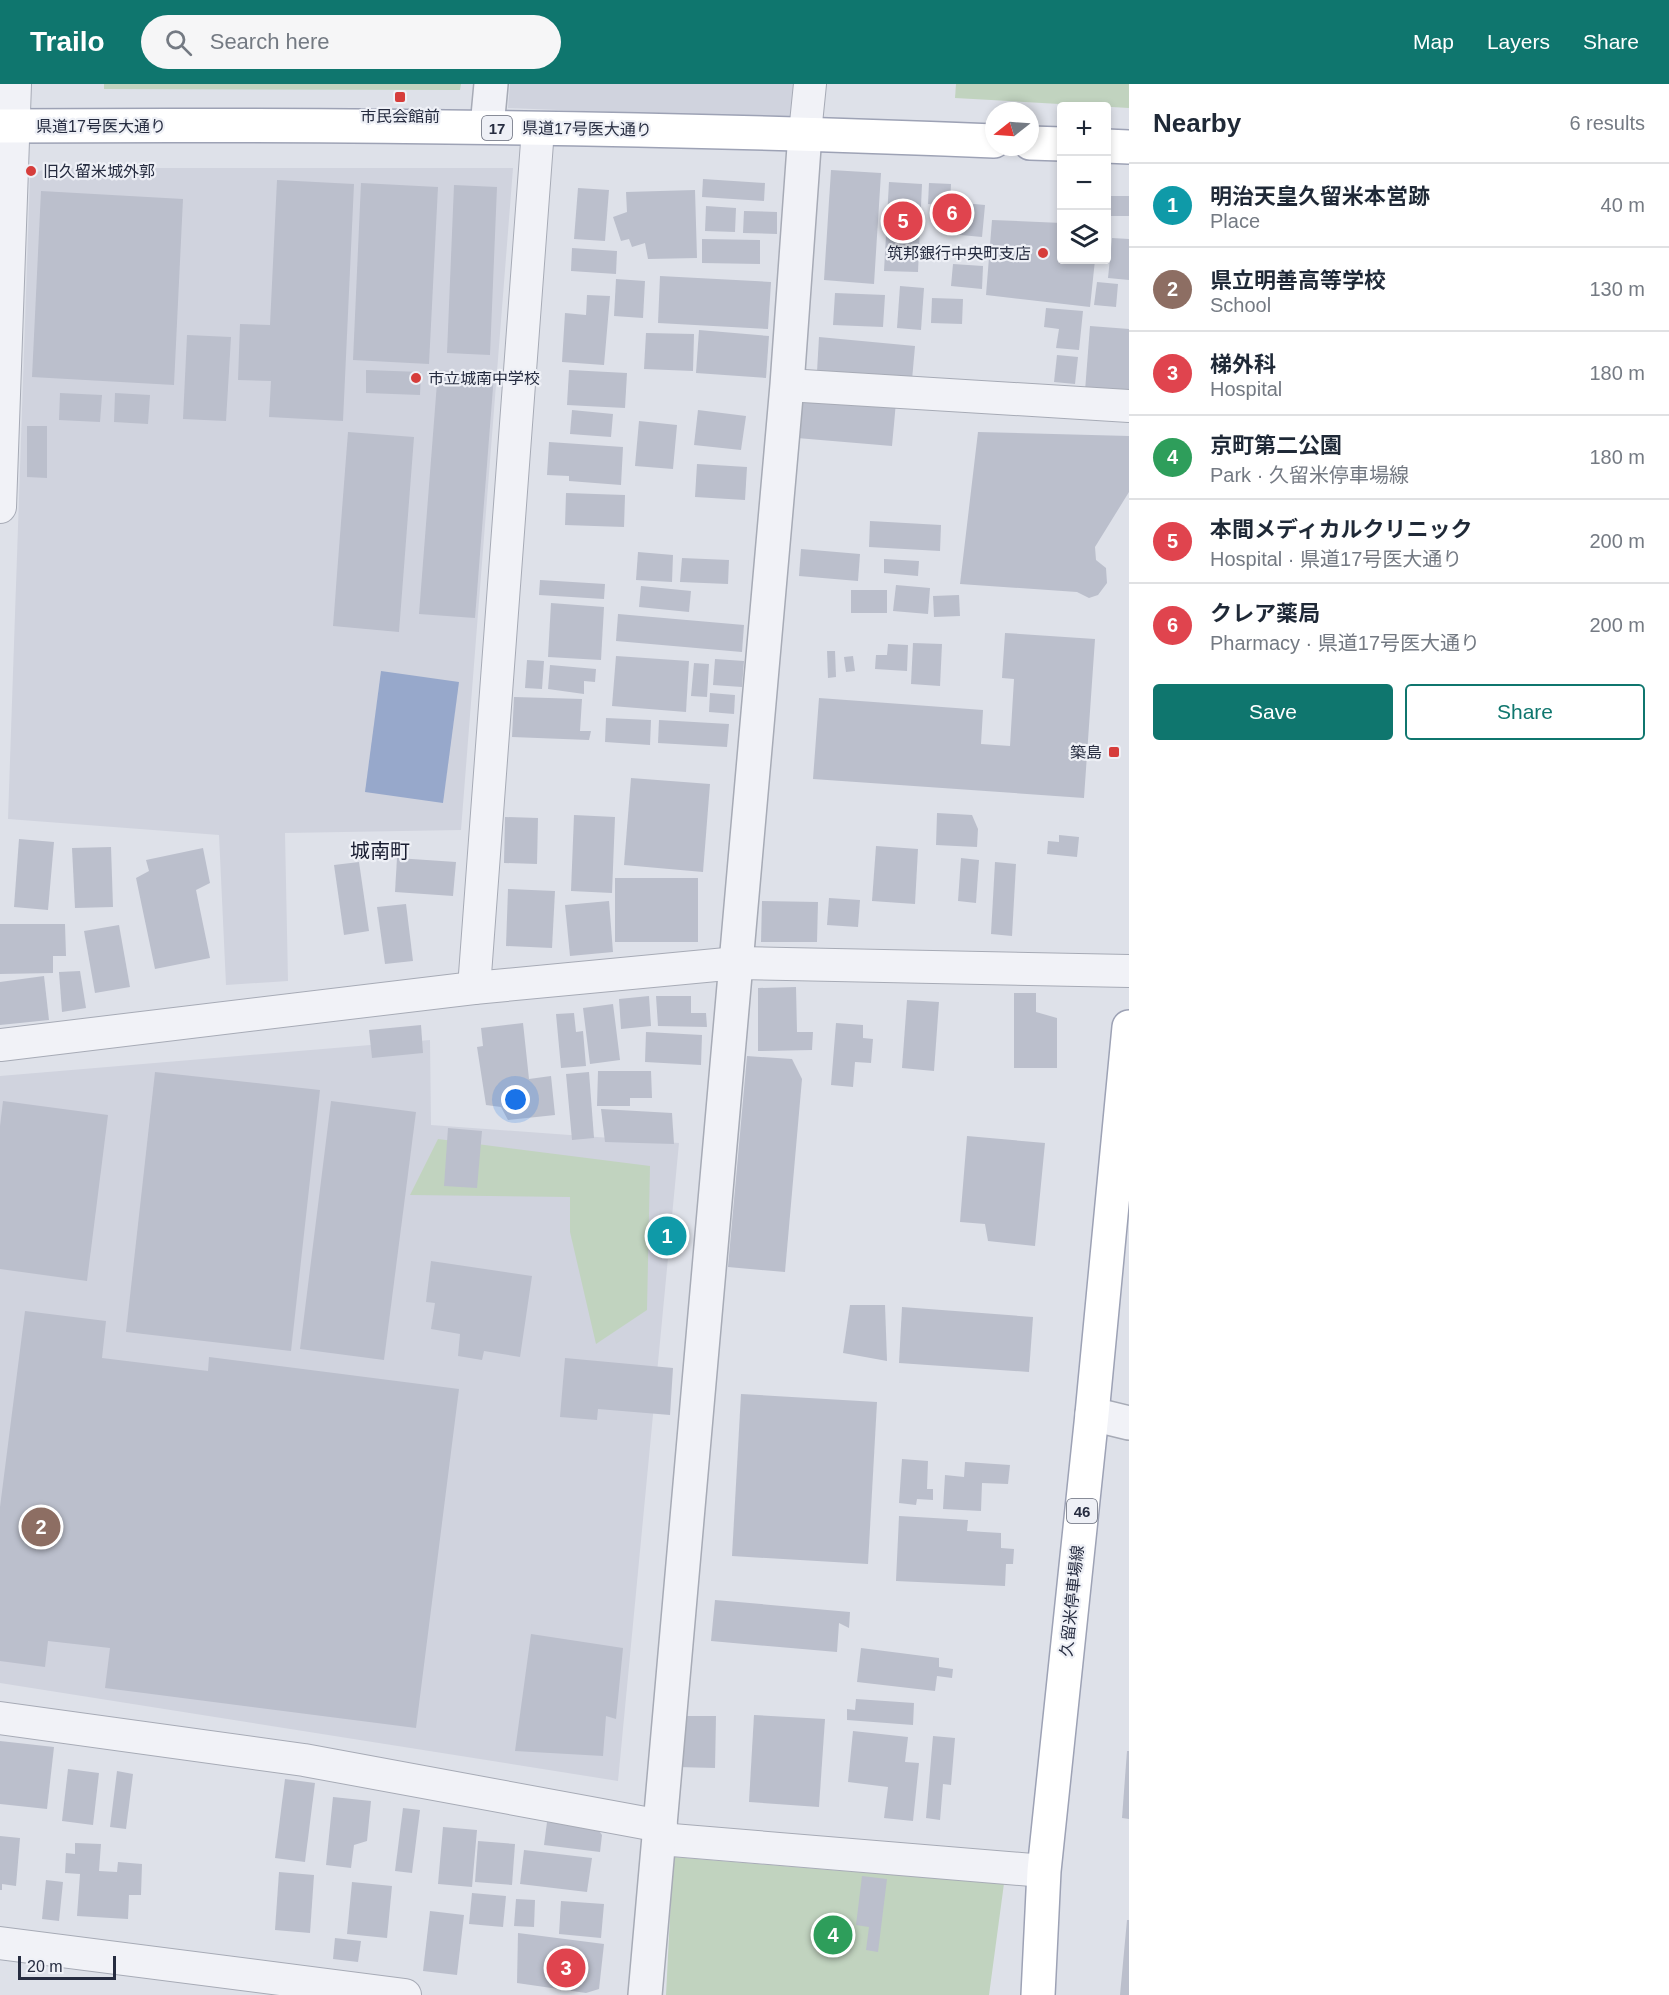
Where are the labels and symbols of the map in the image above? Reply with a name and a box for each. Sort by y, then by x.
marker: 市民会館前 [393,90,407,104]
north arrow [985,102,1039,156]
place label: 市民会館前 [360,108,440,125]
road number: 17 [482,116,512,140]
street label: 県道17号医大通り [36,118,166,135]
street label: 県道17号医大通り [522,119,652,139]
place label: 旧久留米城外郭 [43,163,155,180]
marker: 旧久留米城外郭 [24,164,38,178]
pin: 6 [932,190,972,236]
pin: 5 [884,198,922,244]
place label: 筑邦銀行中央町支店 [887,245,1031,262]
marker: 筑邦銀行中央町支店 [1036,246,1050,260]
place label: 市立城南中学校 [428,370,540,387]
marker: 市立城南中学校 [409,371,423,385]
place label: 築島 [1070,744,1102,761]
marker: 築島 [1107,745,1121,759]
district label: 城南町 [350,840,410,862]
your location [501,1085,530,1114]
pin: 1 [648,1214,686,1258]
road number: 46 [1067,1499,1097,1523]
pin: 2 [22,1504,60,1550]
street label: 久留米停車場線 [1058,1544,1086,1658]
pin: 4 [814,1912,852,1958]
pin: 3 [546,1946,586,1990]
scale bar [18,1953,116,1980]

